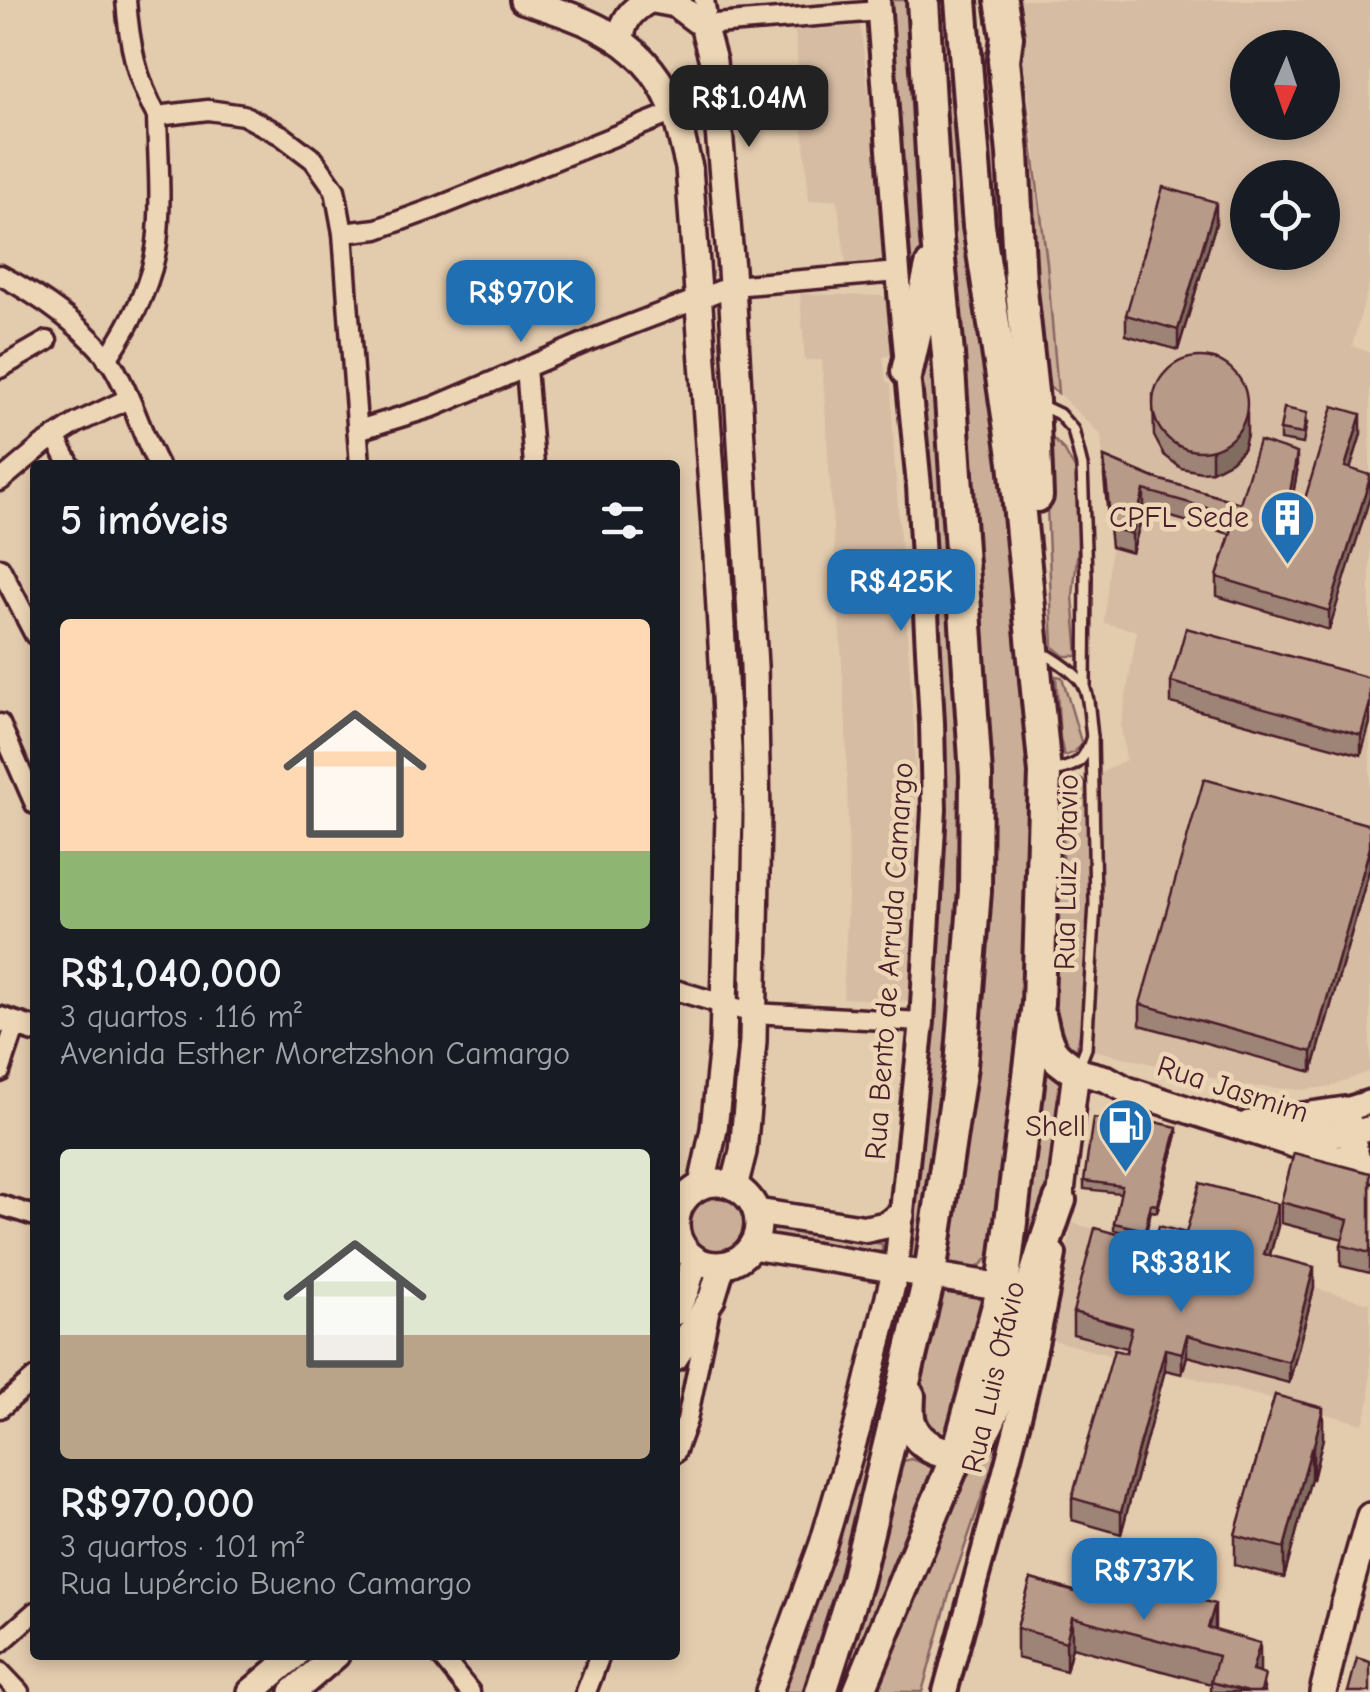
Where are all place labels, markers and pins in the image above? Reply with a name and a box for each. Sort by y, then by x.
pin: R$1.04M [657,65,841,150]
pin: R$970K [440,260,602,345]
building icon: CPFL Sede [1258,487,1318,566]
place label: CPFL Sede [1109,500,1249,535]
pin: R$425K [820,549,982,634]
fuel station icon: Shell [1095,1096,1155,1175]
place label: Shell [1025,1109,1086,1144]
pin: R$381K [1100,1230,1262,1315]
pin: R$737K [1063,1538,1225,1623]

